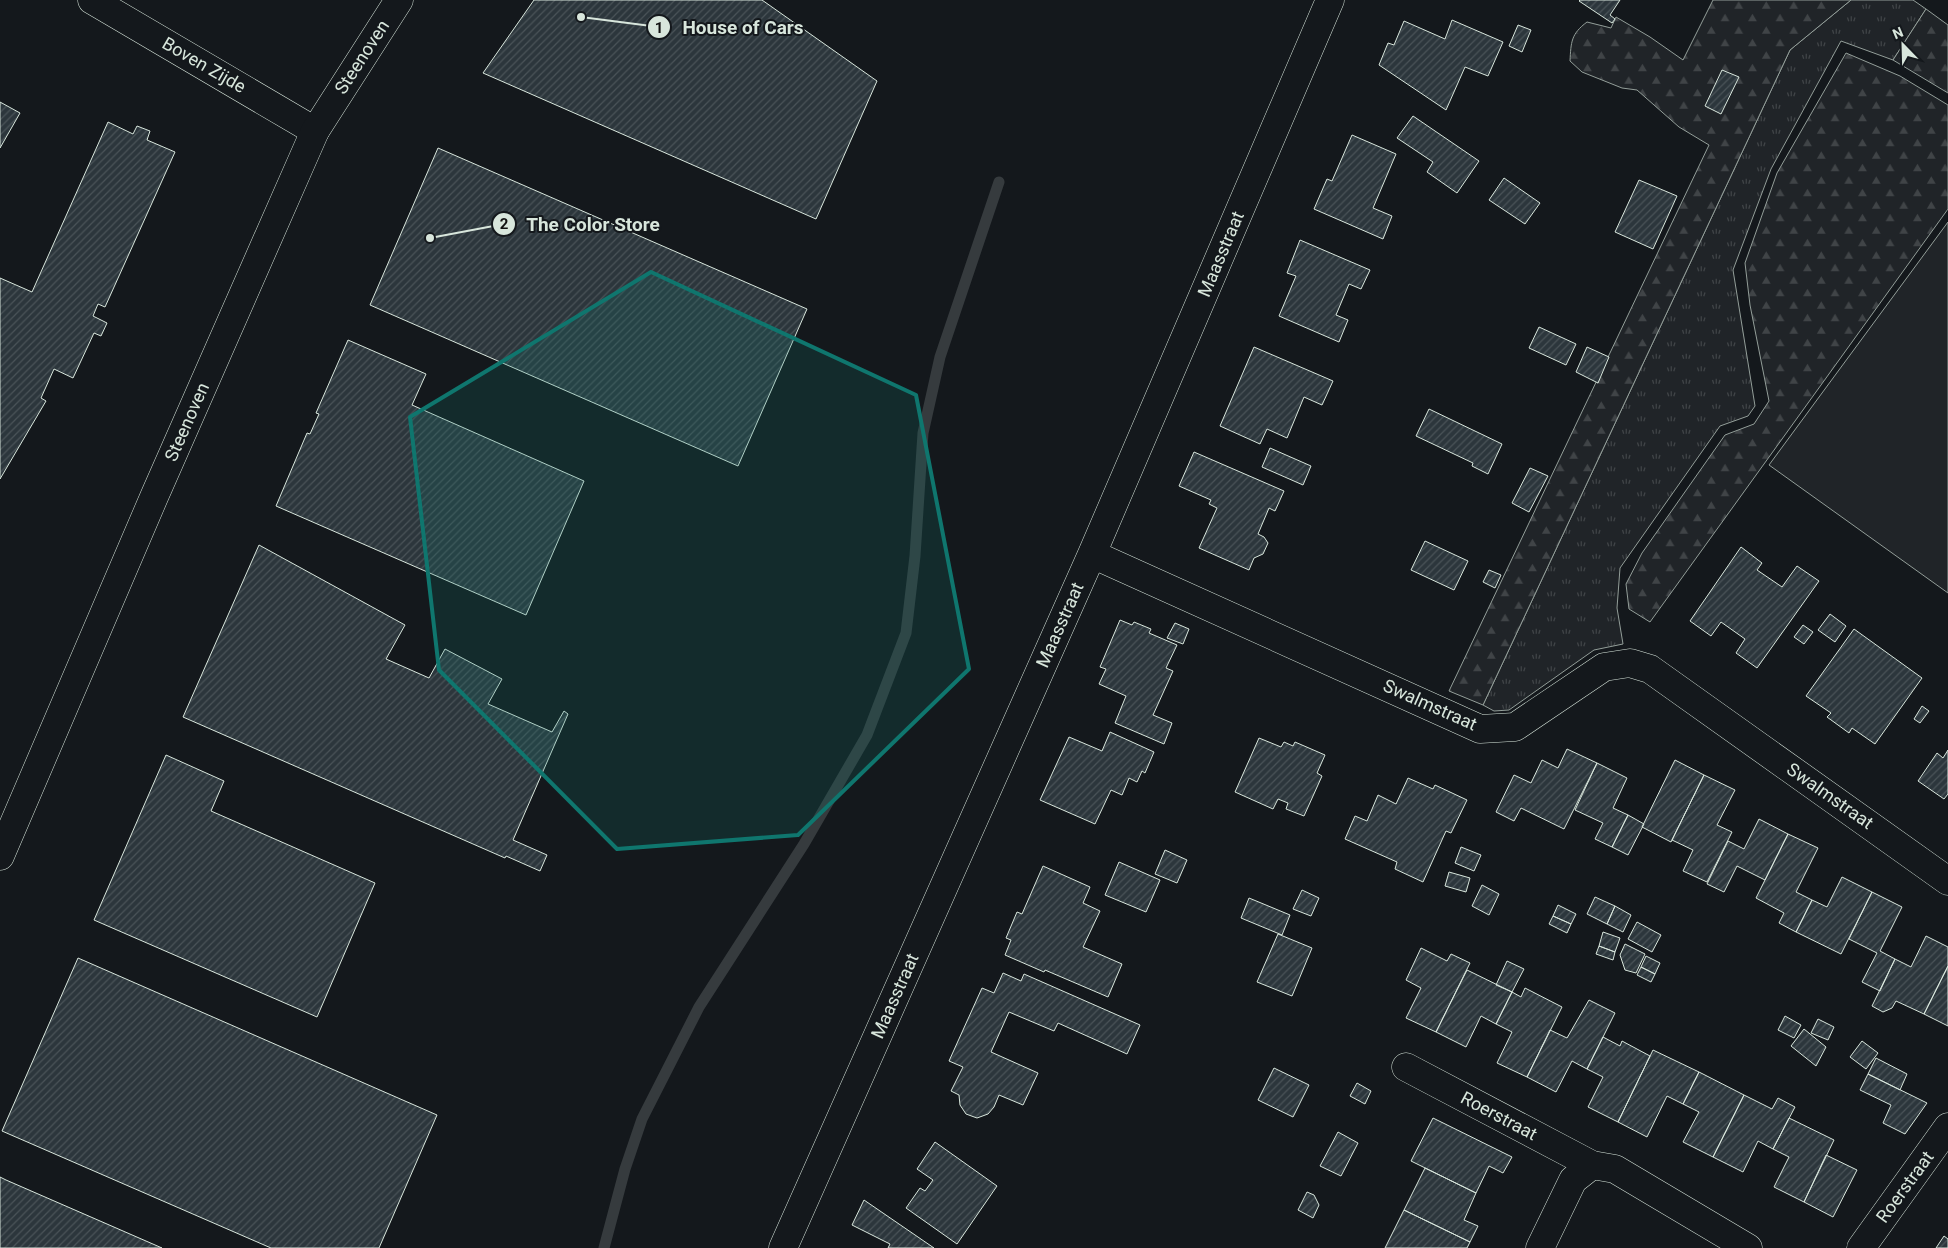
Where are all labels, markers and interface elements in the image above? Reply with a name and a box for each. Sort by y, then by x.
callout: House of Cars [647,10,813,44]
street label: Steenoven [330,16,393,98]
text: House of Cars [682,16,804,39]
text: 1 [655,19,663,37]
north arrow [1878,20,1928,70]
text: N [1890,24,1906,42]
street label: Boven Zijde [159,32,250,97]
callout: The Color Store [491,207,670,241]
street label: Maasstraat [1193,208,1248,300]
text: The Color Store [526,213,660,236]
text: 2 [500,215,509,233]
street label: Steenoven [160,379,213,464]
street label: Maasstraat [1031,579,1088,671]
street label: Swalmstraat [1380,674,1481,735]
street label: Swalmstraat [1783,758,1878,833]
street label: Maasstraat [866,950,923,1042]
street label: Roerstraat [1457,1087,1541,1144]
street label: Roerstraat [1872,1147,1938,1227]

